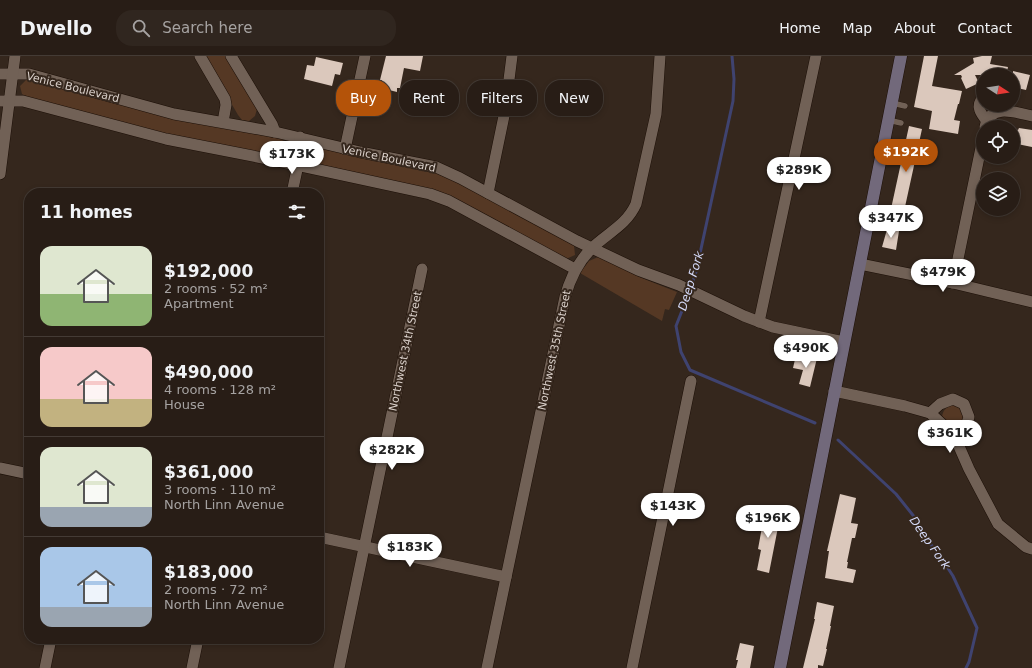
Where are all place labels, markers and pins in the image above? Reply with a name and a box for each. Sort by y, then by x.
pin: $192K [878,139,934,173]
pin: $173K [264,141,320,175]
pin: $289K [771,157,827,191]
pin: $347K [863,205,919,239]
pin: $479K [915,259,971,293]
pin: $490K [778,335,834,369]
pin: $361K [922,420,978,454]
pin: $282K [364,437,420,471]
pin: $143K [645,493,701,527]
pin: $196K [740,505,796,539]
pin: $183K [382,534,438,568]

